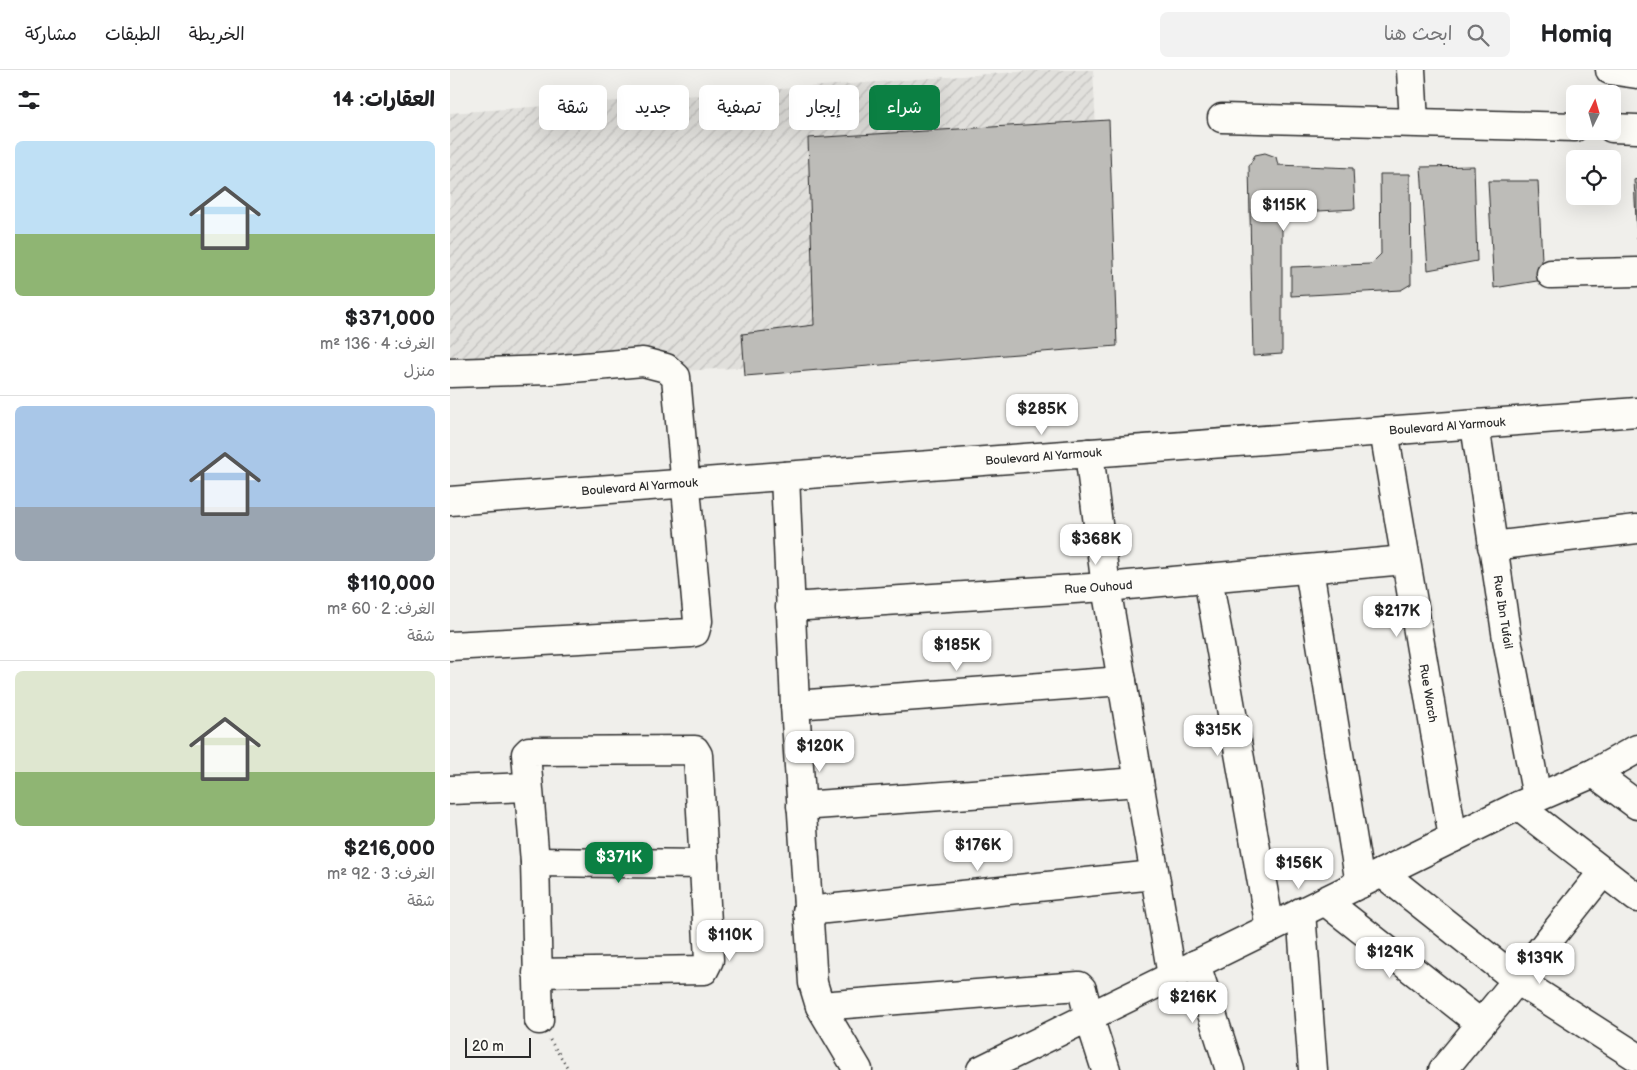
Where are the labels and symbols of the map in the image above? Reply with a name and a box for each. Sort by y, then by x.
north arrow [1566,85,1621,140]
pin: $115K [1249,190,1319,232]
pin: $285K [1007,394,1077,436]
street label: Boulevard Al Yarmouk [1388,415,1506,439]
street label: Boulevard Al Yarmouk [985,445,1102,469]
street label: Boulevard Al Yarmouk [581,475,698,499]
pin: $368K [1061,524,1131,566]
street label: Rue Ibn Tufail [1490,574,1516,650]
street label: Rue Ouhoud [1064,578,1133,598]
pin: $217K [1362,596,1432,638]
pin: $185K [922,630,992,672]
street label: Rue Warch [1416,663,1440,724]
pin: $315K [1183,714,1253,757]
pin: $120K [785,730,855,773]
pin: $176K [943,830,1013,872]
pin: $371K [584,842,654,884]
pin: $156K [1264,848,1334,890]
pin: $110K [695,920,765,962]
pin: $129K [1355,936,1425,979]
pin: $139K [1505,942,1575,985]
pin: $216K [1158,982,1228,1024]
scale bar [465,1035,531,1058]

